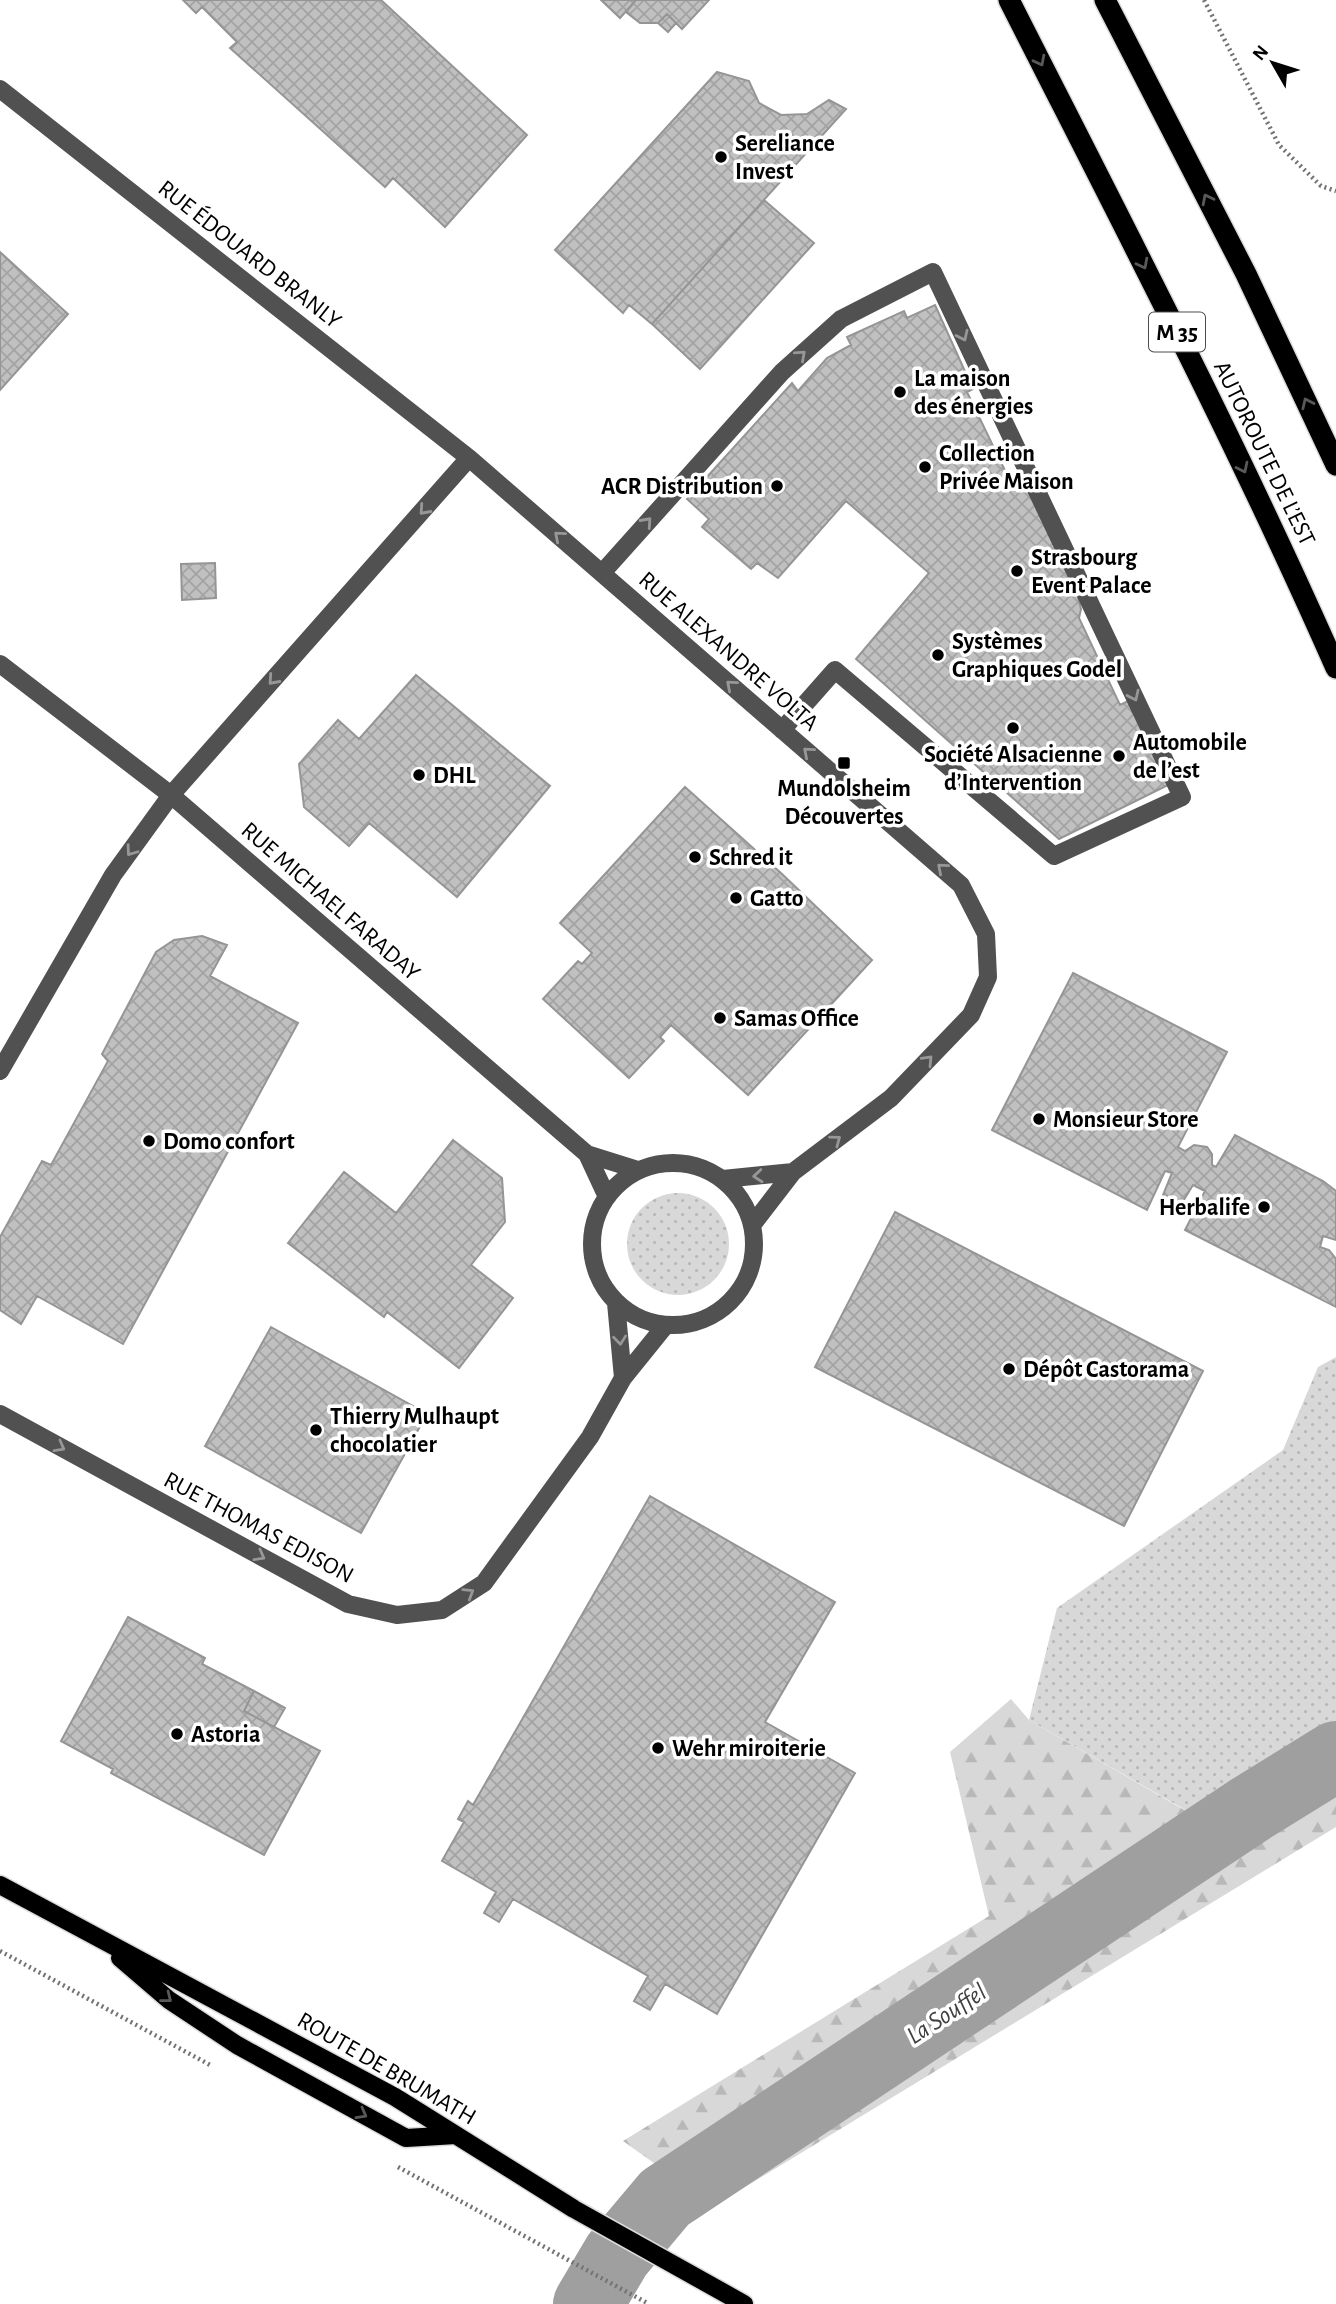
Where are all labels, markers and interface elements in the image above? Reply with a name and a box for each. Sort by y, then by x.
north arrow [1238,28,1308,98]
text: N [1249,42,1272,64]
one-way arrow [1031,54,1045,66]
place label: Sereliance Invest [735,132,835,184]
marker: Sereliance Invest [713,149,729,165]
street label: RUE ÉDOUARD BRANLY [153,175,347,334]
one-way arrow [1202,194,1216,206]
one-way arrow [1135,256,1148,269]
road number: M 35 [1149,312,1205,352]
one-way arrow [955,329,969,341]
one-way arrow [793,350,806,363]
street label: AUTOROUTE DE L’EST [1209,357,1319,550]
place label: La maison des énergies [914,367,1033,419]
marker: La maison des énergies [892,384,908,400]
one-way arrow [1301,398,1315,410]
place label: Collection Privée Maison [939,442,1074,494]
marker: Collection Privée Maison [917,459,933,475]
one-way arrow [1235,461,1249,473]
place label: ACR Distribution [601,475,763,499]
marker: ACR Distribution [769,478,785,494]
one-way arrow [420,501,432,514]
one-way arrow [639,517,651,530]
one-way arrow [554,532,567,544]
place label: Strasbourg Event Palace [1031,546,1152,598]
marker: Strasbourg Event Palace [1009,563,1025,579]
street label: RUE ALEXANDRE VOLTA [634,568,823,736]
place label: Systèmes Graphiques Godel [952,630,1122,682]
marker: Systèmes Graphiques Godel [930,647,946,663]
one-way arrow [269,672,281,685]
one-way arrow [726,681,739,693]
one-way arrow [1126,689,1140,701]
marker: Société Alsacienne d’Intervention [1005,720,1021,736]
place label: Automobile de l’est [1133,731,1247,783]
place label: Société Alsacienne d’Intervention [924,743,1102,795]
one-way arrow [803,748,816,760]
marker: Automobile de l’est [1111,748,1127,764]
marker: Mundolsheim Découvertes [836,755,852,771]
place label: DHL [433,764,476,788]
marker: DHL [411,767,427,783]
place label: Mundolsheim Découvertes [777,777,911,829]
street label: RUE MICHAEL FARADAY [236,818,425,986]
one-way arrow [127,843,139,856]
place label: Schred it [709,846,793,870]
marker: Schred it [687,849,703,865]
one-way arrow [937,864,950,876]
place label: Gatto [750,887,804,911]
marker: Gatto [728,890,744,906]
place label: Samas Office [734,1007,859,1031]
marker: Samas Office [712,1010,728,1026]
one-way arrow [919,1055,932,1068]
place label: Monsieur Store [1053,1108,1199,1132]
marker: Monsieur Store [1031,1111,1047,1127]
place label: Domo confort [163,1130,295,1154]
marker: Domo confort [141,1133,157,1149]
one-way arrow [828,1135,841,1148]
one-way arrow [752,1168,764,1183]
place label: Herbalife [1159,1196,1250,1220]
marker: Herbalife [1256,1199,1272,1215]
one-way arrow [612,1335,627,1346]
place label: Dépôt Castorama [1023,1358,1189,1382]
marker: Dépôt Castorama [1001,1361,1017,1377]
place label: Thierry Mulhaupt chocolatier [330,1405,499,1457]
marker: Thierry Mulhaupt chocolatier [308,1422,324,1438]
one-way arrow [53,1439,65,1452]
street label: RUE THOMAS EDISON [160,1468,357,1588]
one-way arrow [253,1548,265,1561]
one-way arrow [461,1589,474,1602]
place label: Astoria [191,1723,260,1747]
marker: Astoria [169,1726,185,1742]
place label: Wehr miroiterie [672,1737,826,1761]
marker: Wehr miroiterie [650,1740,666,1756]
water label: La Souffel [902,1979,991,2049]
one-way arrow [159,1989,171,2002]
street label: ROUTE DE BRUMATH [293,2008,480,2130]
one-way arrow [355,2106,367,2119]

